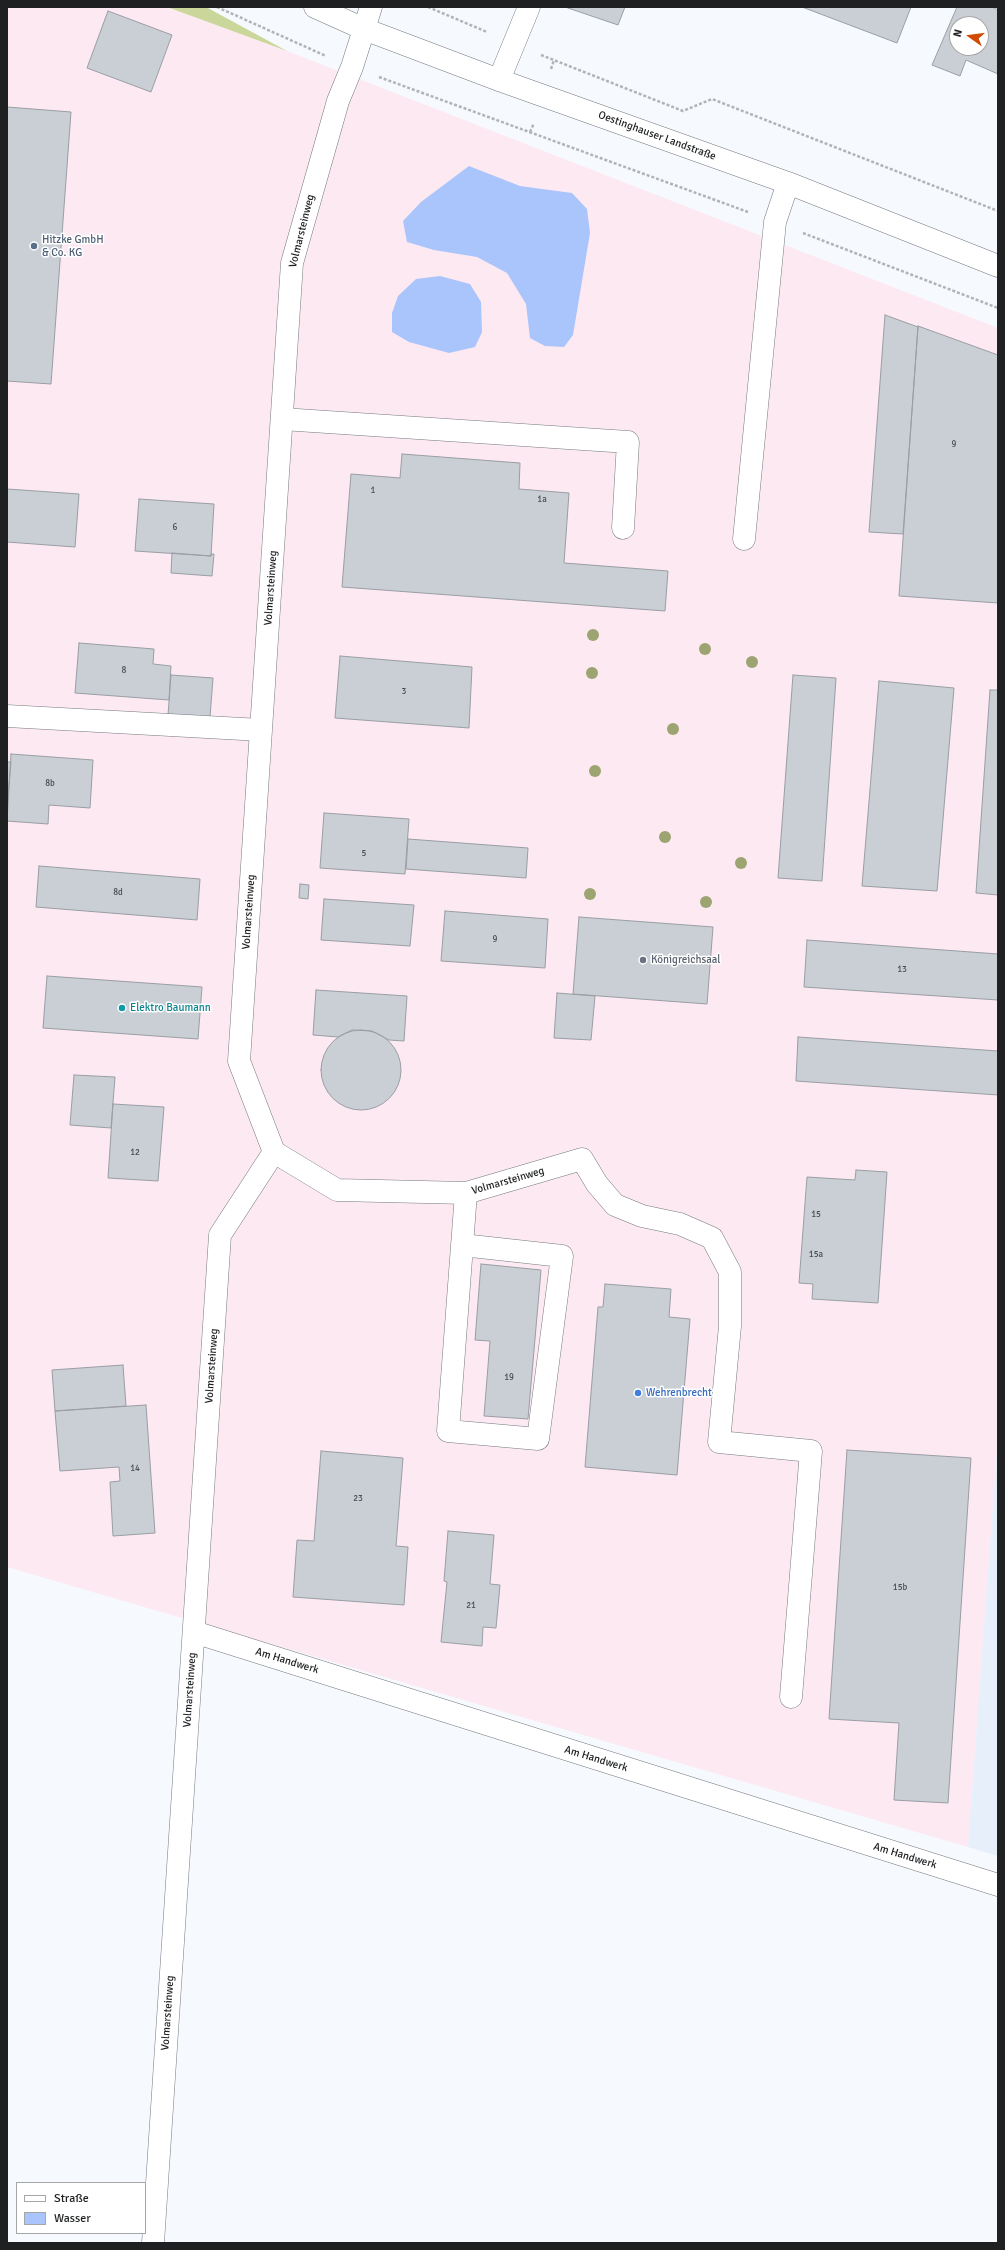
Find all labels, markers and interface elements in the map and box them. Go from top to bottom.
north arrow [949,16,989,56]
text: N [951,28,965,39]
street label: Oestinghauser Landstraße [596,109,718,163]
street label: Volmarsteinweg [287,193,317,269]
place label: Hitzke GmbH & Co. KG [42,233,104,259]
marker: Hitzke GmbH & Co. KG [29,241,39,251]
house number: 9 [952,440,956,450]
house number: 1 [371,486,375,496]
house number: 1a [537,495,547,505]
house number: 6 [173,523,177,533]
street label: Volmarsteinweg [262,550,280,626]
house number: 8 [122,666,126,676]
house number: 3 [402,687,406,697]
house number: 8b [45,779,55,789]
house number: 5 [362,849,366,859]
street label: Volmarsteinweg [240,874,258,950]
house number: 8d [113,888,123,898]
house number: 9 [493,935,497,945]
place label: Königreichsaal [651,953,721,967]
marker: Königreichsaal [638,955,648,965]
house number: 13 [897,965,907,975]
place label: Elektro Baumann [130,1001,211,1015]
marker: Elektro Baumann [117,1003,127,1013]
house number: 12 [130,1148,140,1158]
street label: Volmarsteinweg [470,1164,546,1198]
house number: 15 [811,1210,821,1220]
house number: 15a [809,1250,823,1260]
street label: Volmarsteinweg [203,1328,221,1404]
house number: 19 [504,1373,514,1383]
place label: Wehrenbrecht [646,1386,712,1400]
marker: Wehrenbrecht [633,1388,643,1398]
house number: 14 [130,1464,140,1474]
house number: 23 [353,1494,363,1504]
house number: 15b [893,1583,907,1593]
house number: 21 [466,1601,476,1611]
street label: Am Handwerk [254,1645,320,1677]
street label: Volmarsteinweg [181,1652,199,1728]
street label: Am Handwerk [563,1743,629,1775]
street label: Am Handwerk [872,1840,938,1872]
street label: Volmarsteinweg [159,1975,177,2051]
legend [16,2182,146,2234]
text: Straße [54,2191,89,2206]
text: Wasser [54,2211,91,2226]

